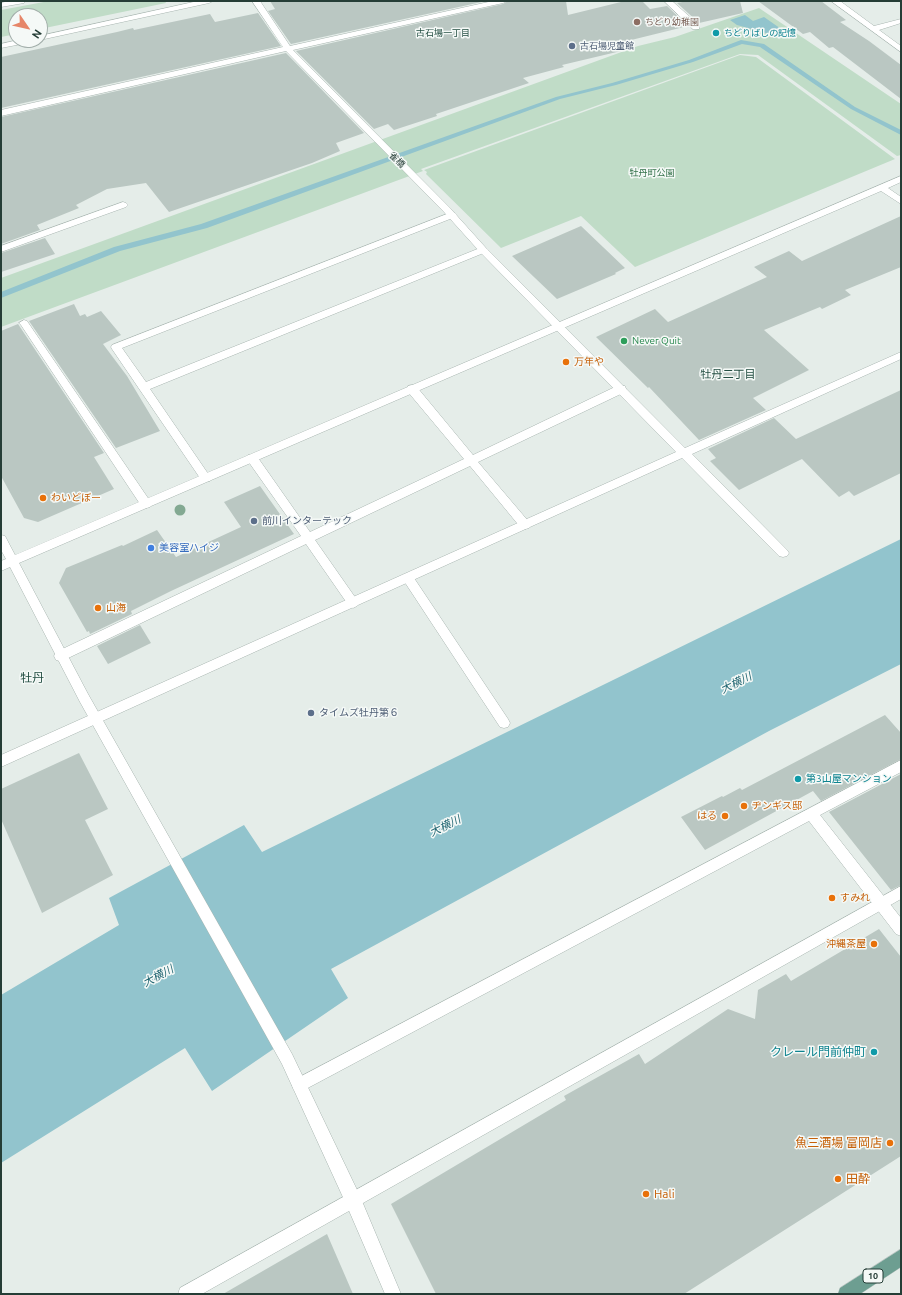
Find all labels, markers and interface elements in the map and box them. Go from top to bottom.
north arrow [8,8,48,48]
marker: ちどり幼稚園 [632,17,642,27]
place label: ちどり幼稚園 [645,17,699,27]
text: N [30,27,44,41]
district label: 古石場一丁目 [416,28,470,38]
marker: ちどりばしの記憶 [711,28,721,38]
place label: ちどりばしの記憶 [724,28,796,38]
marker: 古石場児童館 [567,41,577,51]
place label: 古石場児童館 [580,41,634,51]
street label: 雀橋 [387,150,407,170]
park label: 牡丹町公園 [630,168,674,178]
place label: Never Quit [632,335,681,347]
marker: Never Quit [619,336,629,346]
place label: 万年や [574,356,604,368]
marker: 万年や [561,357,571,367]
district label: 牡丹二丁目 [701,367,755,381]
place label: わいどぼー [51,492,101,504]
marker: わいどぼー [38,493,48,503]
place label: 前川インターテック [262,515,352,527]
marker: 前川インターテック [249,516,259,526]
place label: 美容室ハイジ [159,542,219,554]
marker: 美容室ハイジ [146,543,156,553]
place label: 山海 [106,602,126,614]
marker: 山海 [93,603,103,613]
water label: 大横川 [718,670,754,696]
district label: 牡丹 [20,671,44,685]
place label: タイムズ牡丹第６ [319,707,399,719]
marker: タイムズ牡丹第６ [306,708,316,718]
place label: 第3山屋マンション [806,773,892,785]
marker: 第3山屋マンション [793,774,803,784]
place label: ヂンギス邸 [752,800,802,812]
marker: ヂンギス邸 [739,801,749,811]
place label: はる [697,810,717,822]
marker: はる [720,811,730,821]
water label: 大横川 [427,813,463,839]
place label: すみれ [840,892,870,904]
marker: すみれ [827,893,837,903]
place label: 沖縄茶屋 [826,938,866,950]
marker: 沖縄茶屋 [869,939,879,949]
water label: 大横川 [140,962,176,990]
place label: クレール門前仲町 [770,1045,866,1059]
marker: クレール門前仲町 [869,1047,879,1057]
place label: 魚三酒場 富岡店 [795,1136,882,1150]
marker: 魚三酒場 富岡店 [885,1138,895,1148]
place label: 田酔 [846,1172,870,1186]
marker: 田酔 [833,1174,843,1184]
place label: Hali [654,1187,675,1201]
marker: Hali [641,1189,651,1199]
road number: 10 [863,1269,883,1283]

